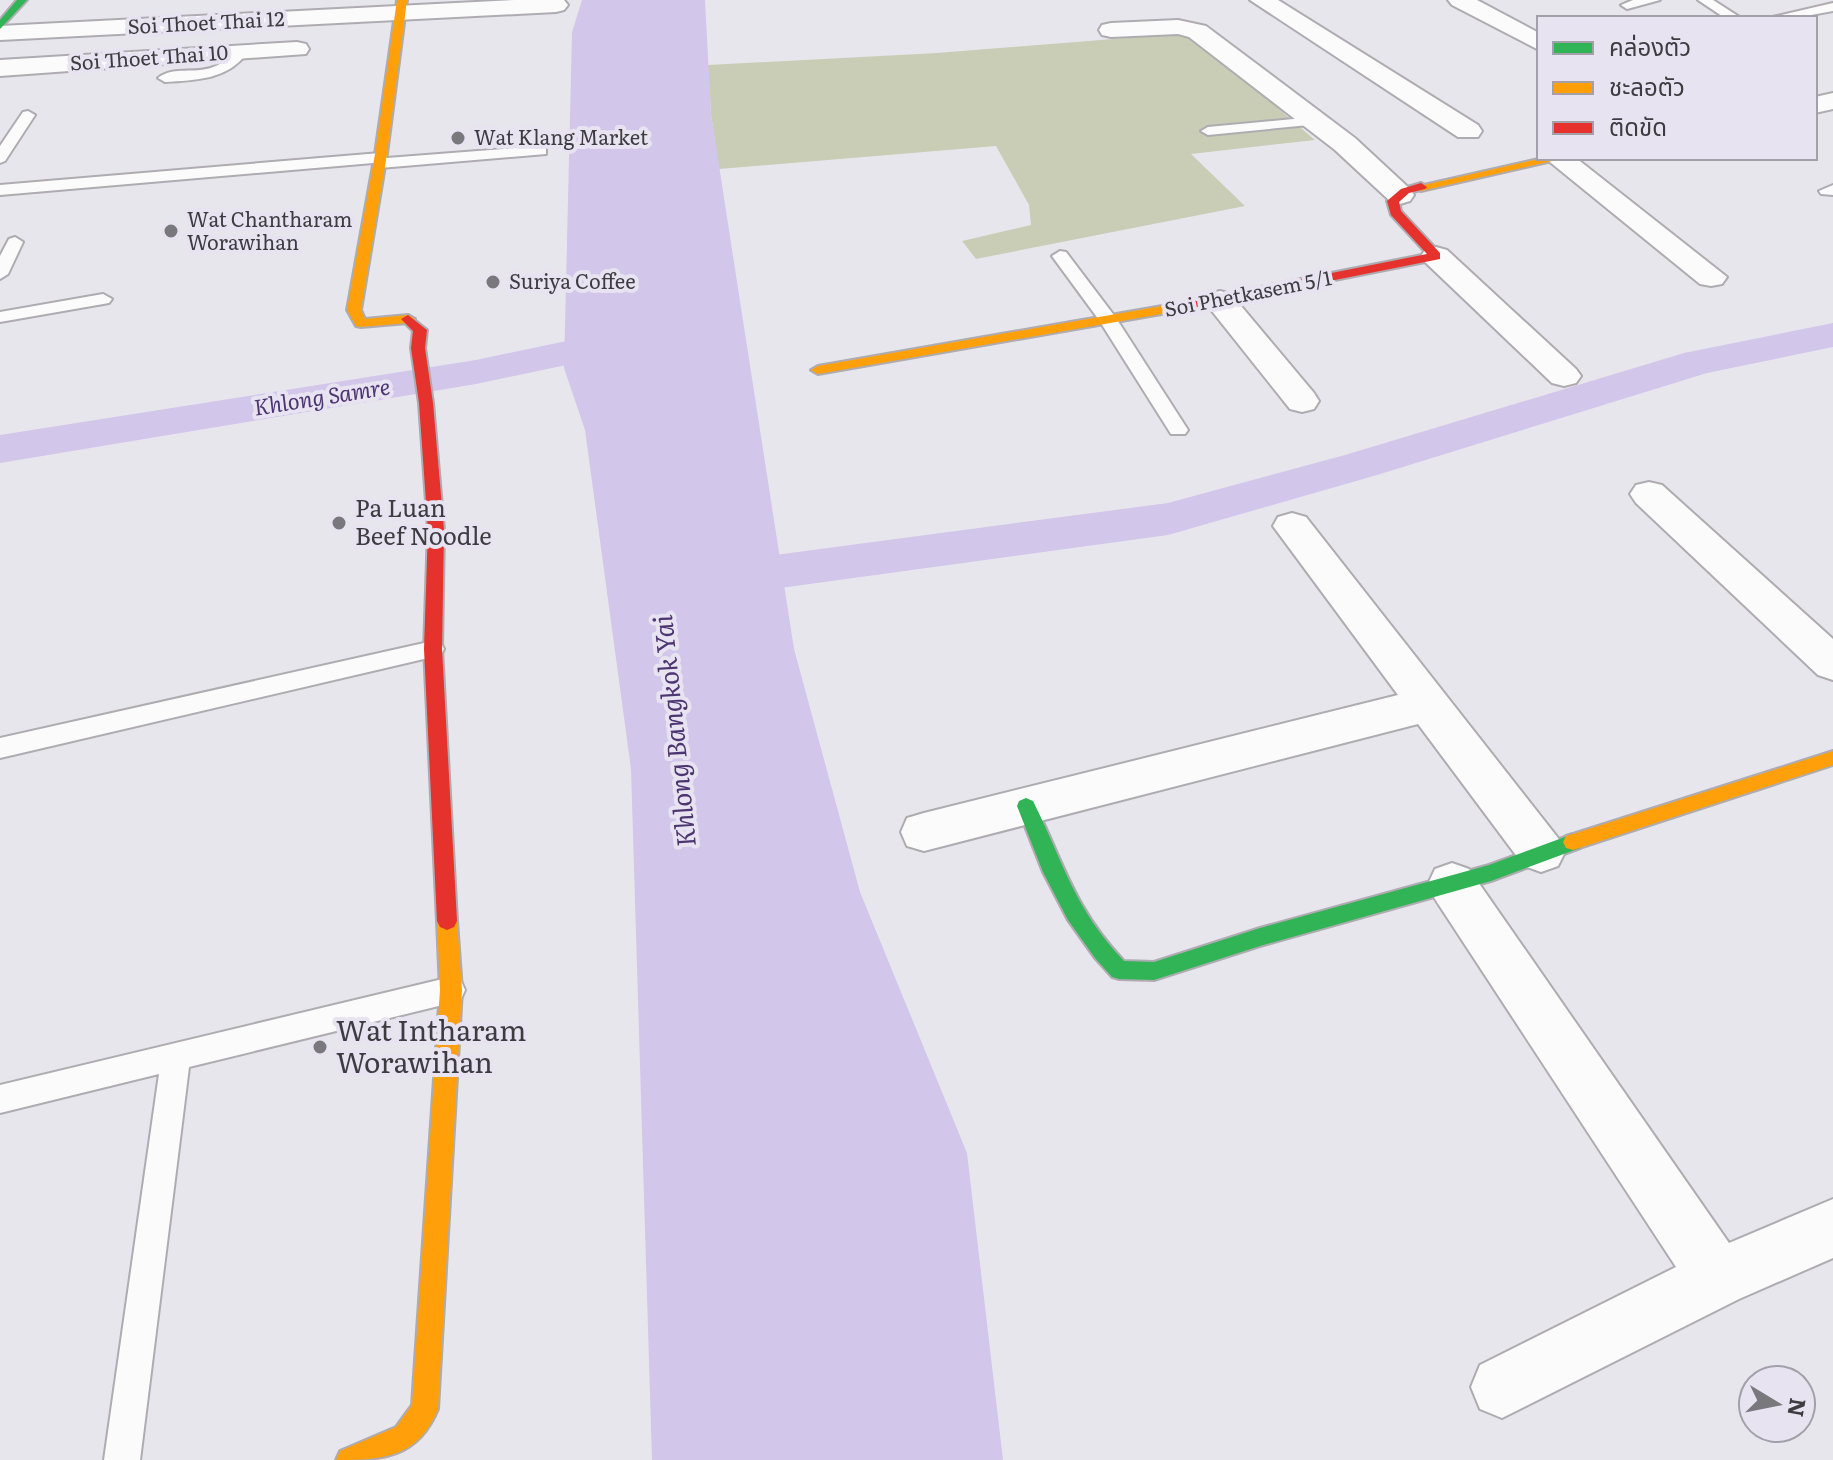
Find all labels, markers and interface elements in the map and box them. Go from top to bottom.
street label: Soi Thoet Thai 12 [127,2,285,40]
legend [1537,16,1817,160]
text: คล่องตัว [1609,28,1691,63]
street label: Soi Thoet Thai 10 [69,36,229,77]
text: ชะลอตัว [1609,68,1685,103]
text: ติดขัด [1609,108,1667,143]
place label: Wat Klang Market [474,121,648,151]
marker: Wat Klang Market [449,129,467,147]
place label: Wat Chantharam Worawihan [187,203,352,256]
marker: Wat Chantharam Worawihan [162,222,180,240]
street label: Soi Phetkasem 5/1 [1161,261,1334,323]
place label: Suriya Coffee [509,265,636,295]
marker: Suriya Coffee [484,273,502,291]
water label: Khlong Samre [251,368,392,423]
place label: Pa Luan Beef Noodle [355,489,492,552]
marker: Pa Luan Beef Noodle [330,514,348,532]
water label: Khlong Bangkok Yai [641,613,704,849]
place label: Wat Intharam Worawihan [336,1008,526,1082]
marker: Wat Intharam Worawihan [311,1038,329,1056]
north arrow [1737,1364,1817,1444]
text: N [1780,1396,1816,1420]

